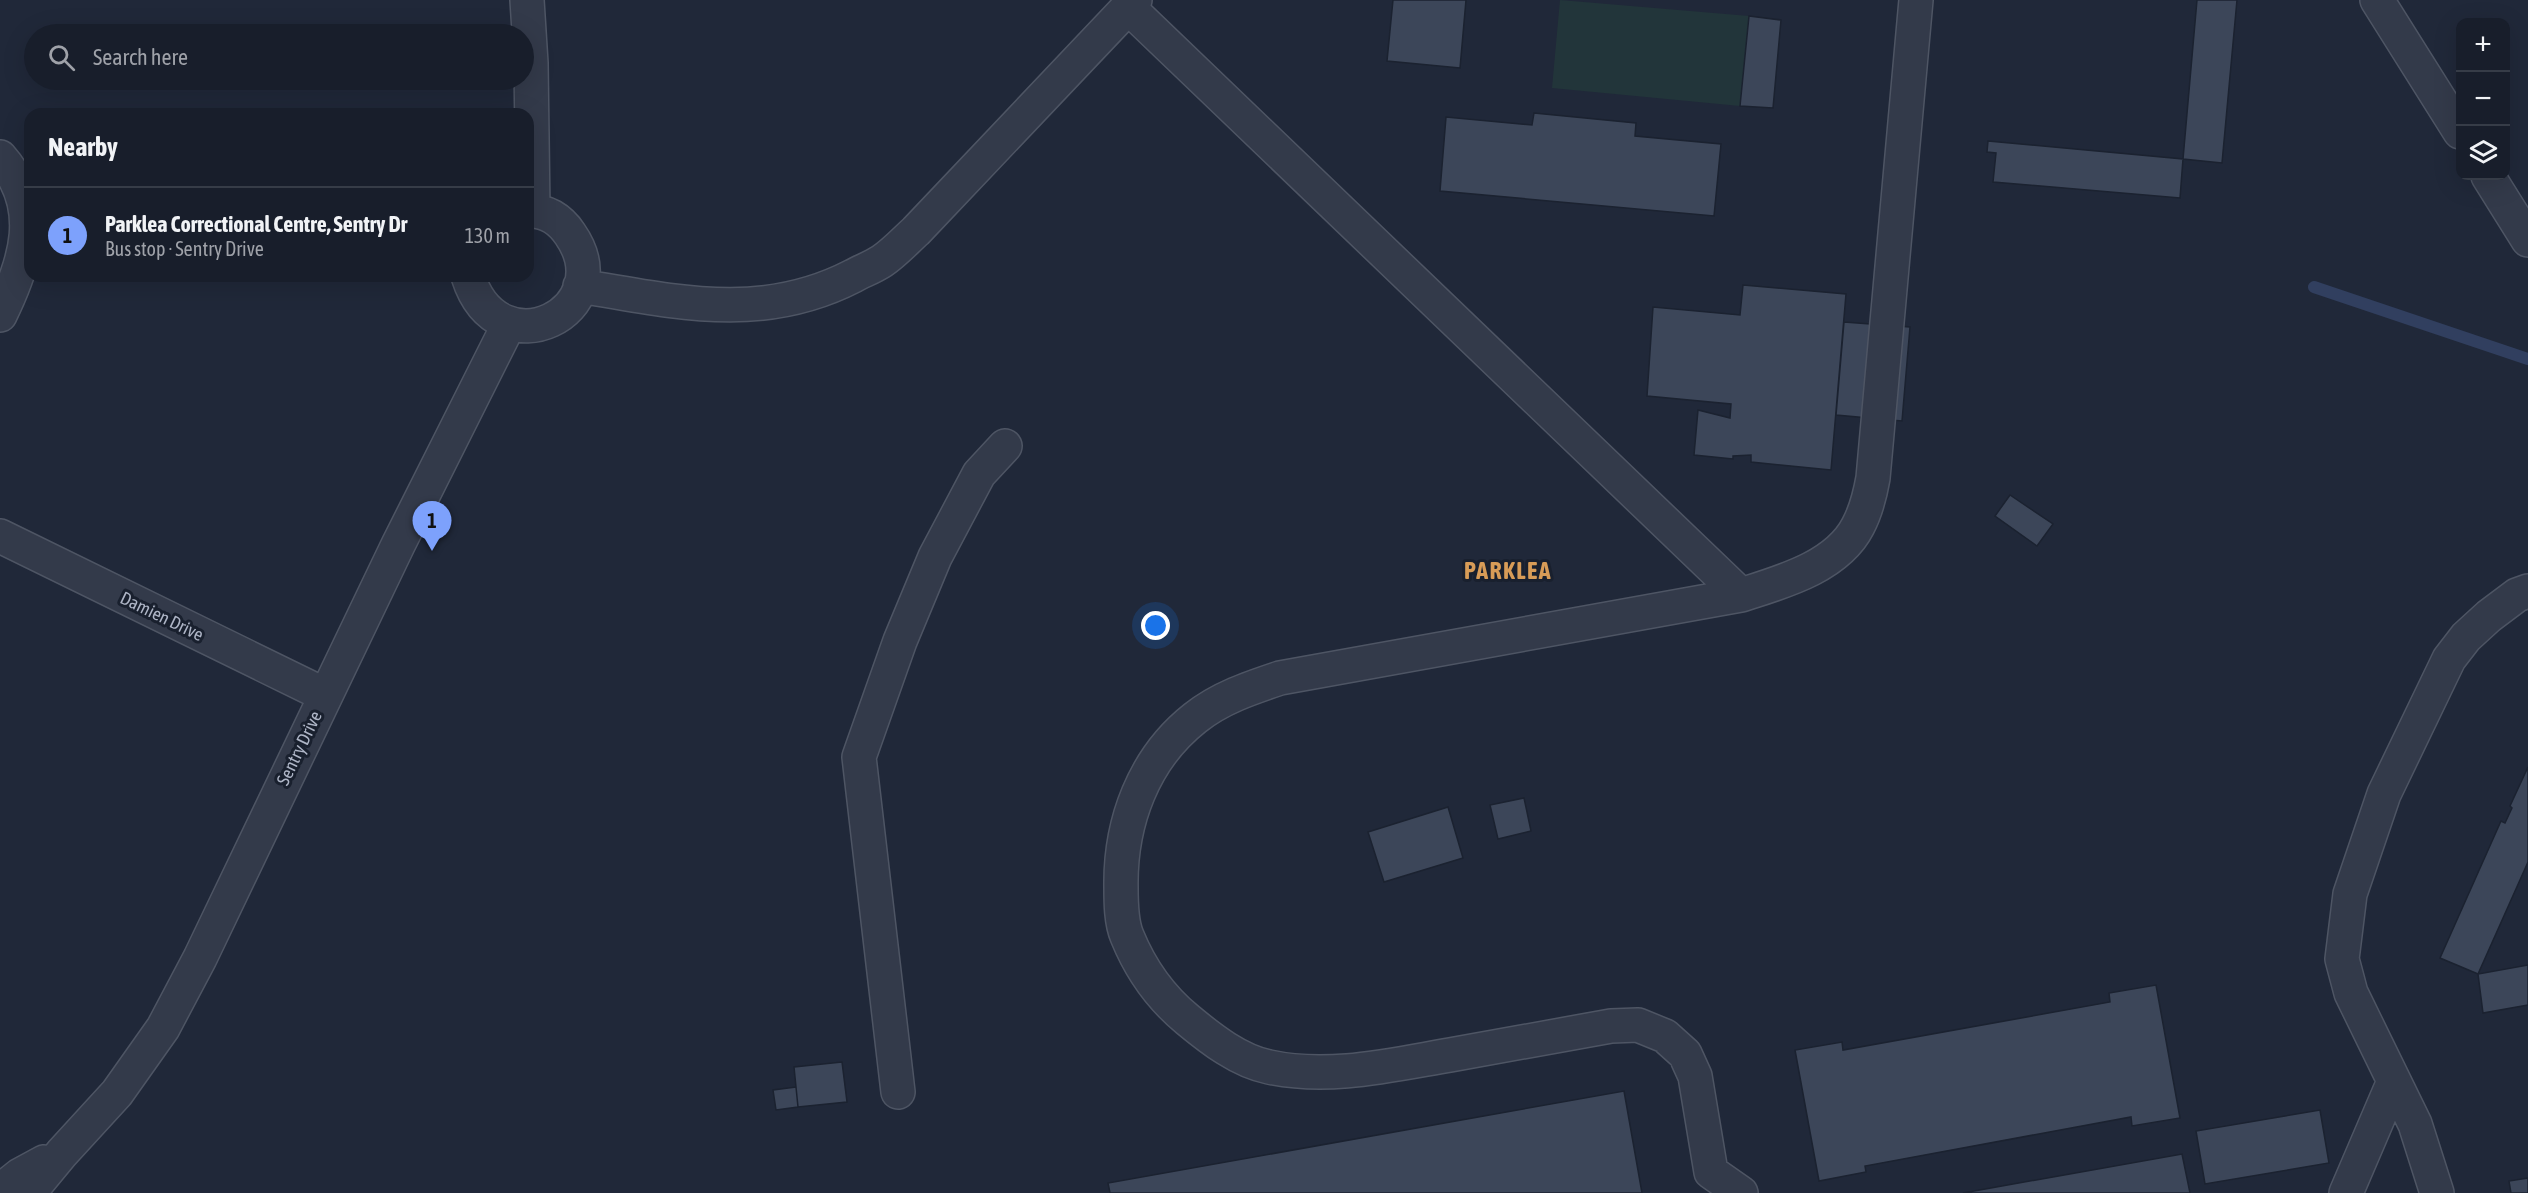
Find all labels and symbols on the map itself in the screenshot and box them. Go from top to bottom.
pin: 1 [412,502,452,551]
district label: PARKLEA [1464,557,1552,584]
street label: Damien Drive [117,587,207,645]
your location [1141,611,1170,640]
street label: Sentry Drive [272,708,326,788]

